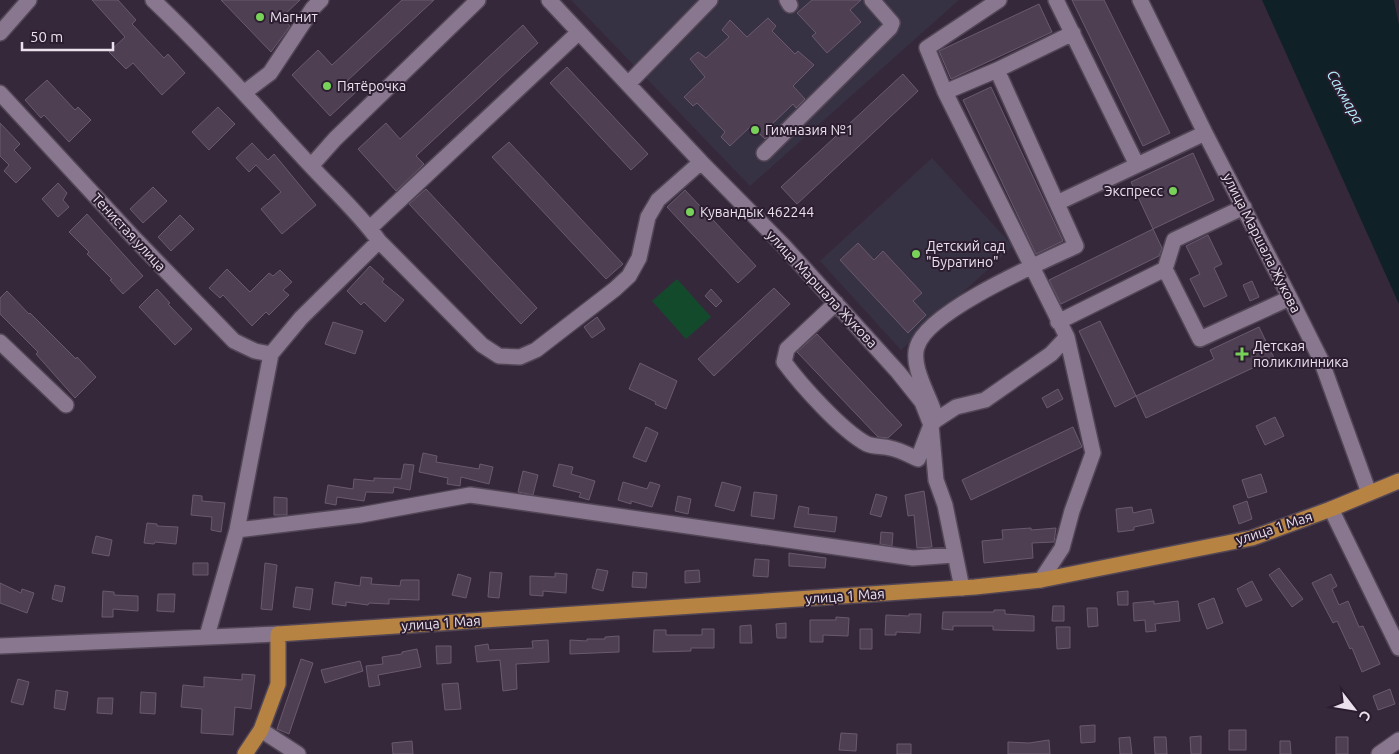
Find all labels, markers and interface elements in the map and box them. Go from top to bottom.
place label: Магнит [270,9,318,25]
marker: Магнит [254,11,266,23]
scale bar [22,20,114,52]
text: 50 m [30,28,63,45]
water label: Сакмара [1324,67,1367,127]
place label: Пятёрочка [337,78,406,94]
marker: Пятёрочка [321,80,333,92]
place label: Гимназия №1 [765,122,854,138]
marker: Гимназия №1 [749,124,761,136]
street label: улица Маршала Жукова [1220,170,1304,316]
place label: Экспресс [1104,183,1163,199]
marker: Экспресс [1167,185,1179,197]
street label: Тенистая улица [89,190,169,274]
place label: Кувандык 462244 [700,204,814,220]
marker: Кувандык 462244 [684,206,696,218]
street label: улица Маршала Жукова [763,227,881,351]
place label: Детский сад "Буратино" [926,238,1005,270]
marker: Детский сад "Буратино" [910,248,922,260]
place label: Детская поликлинника [1253,338,1349,370]
marker: Детская поликлинника [1235,347,1249,361]
street label: улица 1 Мая [1234,508,1314,548]
street label: улица 1 Мая [805,585,885,607]
street label: улица 1 Мая [401,612,481,634]
north arrow [1329,684,1379,734]
text: С [1356,708,1374,724]

